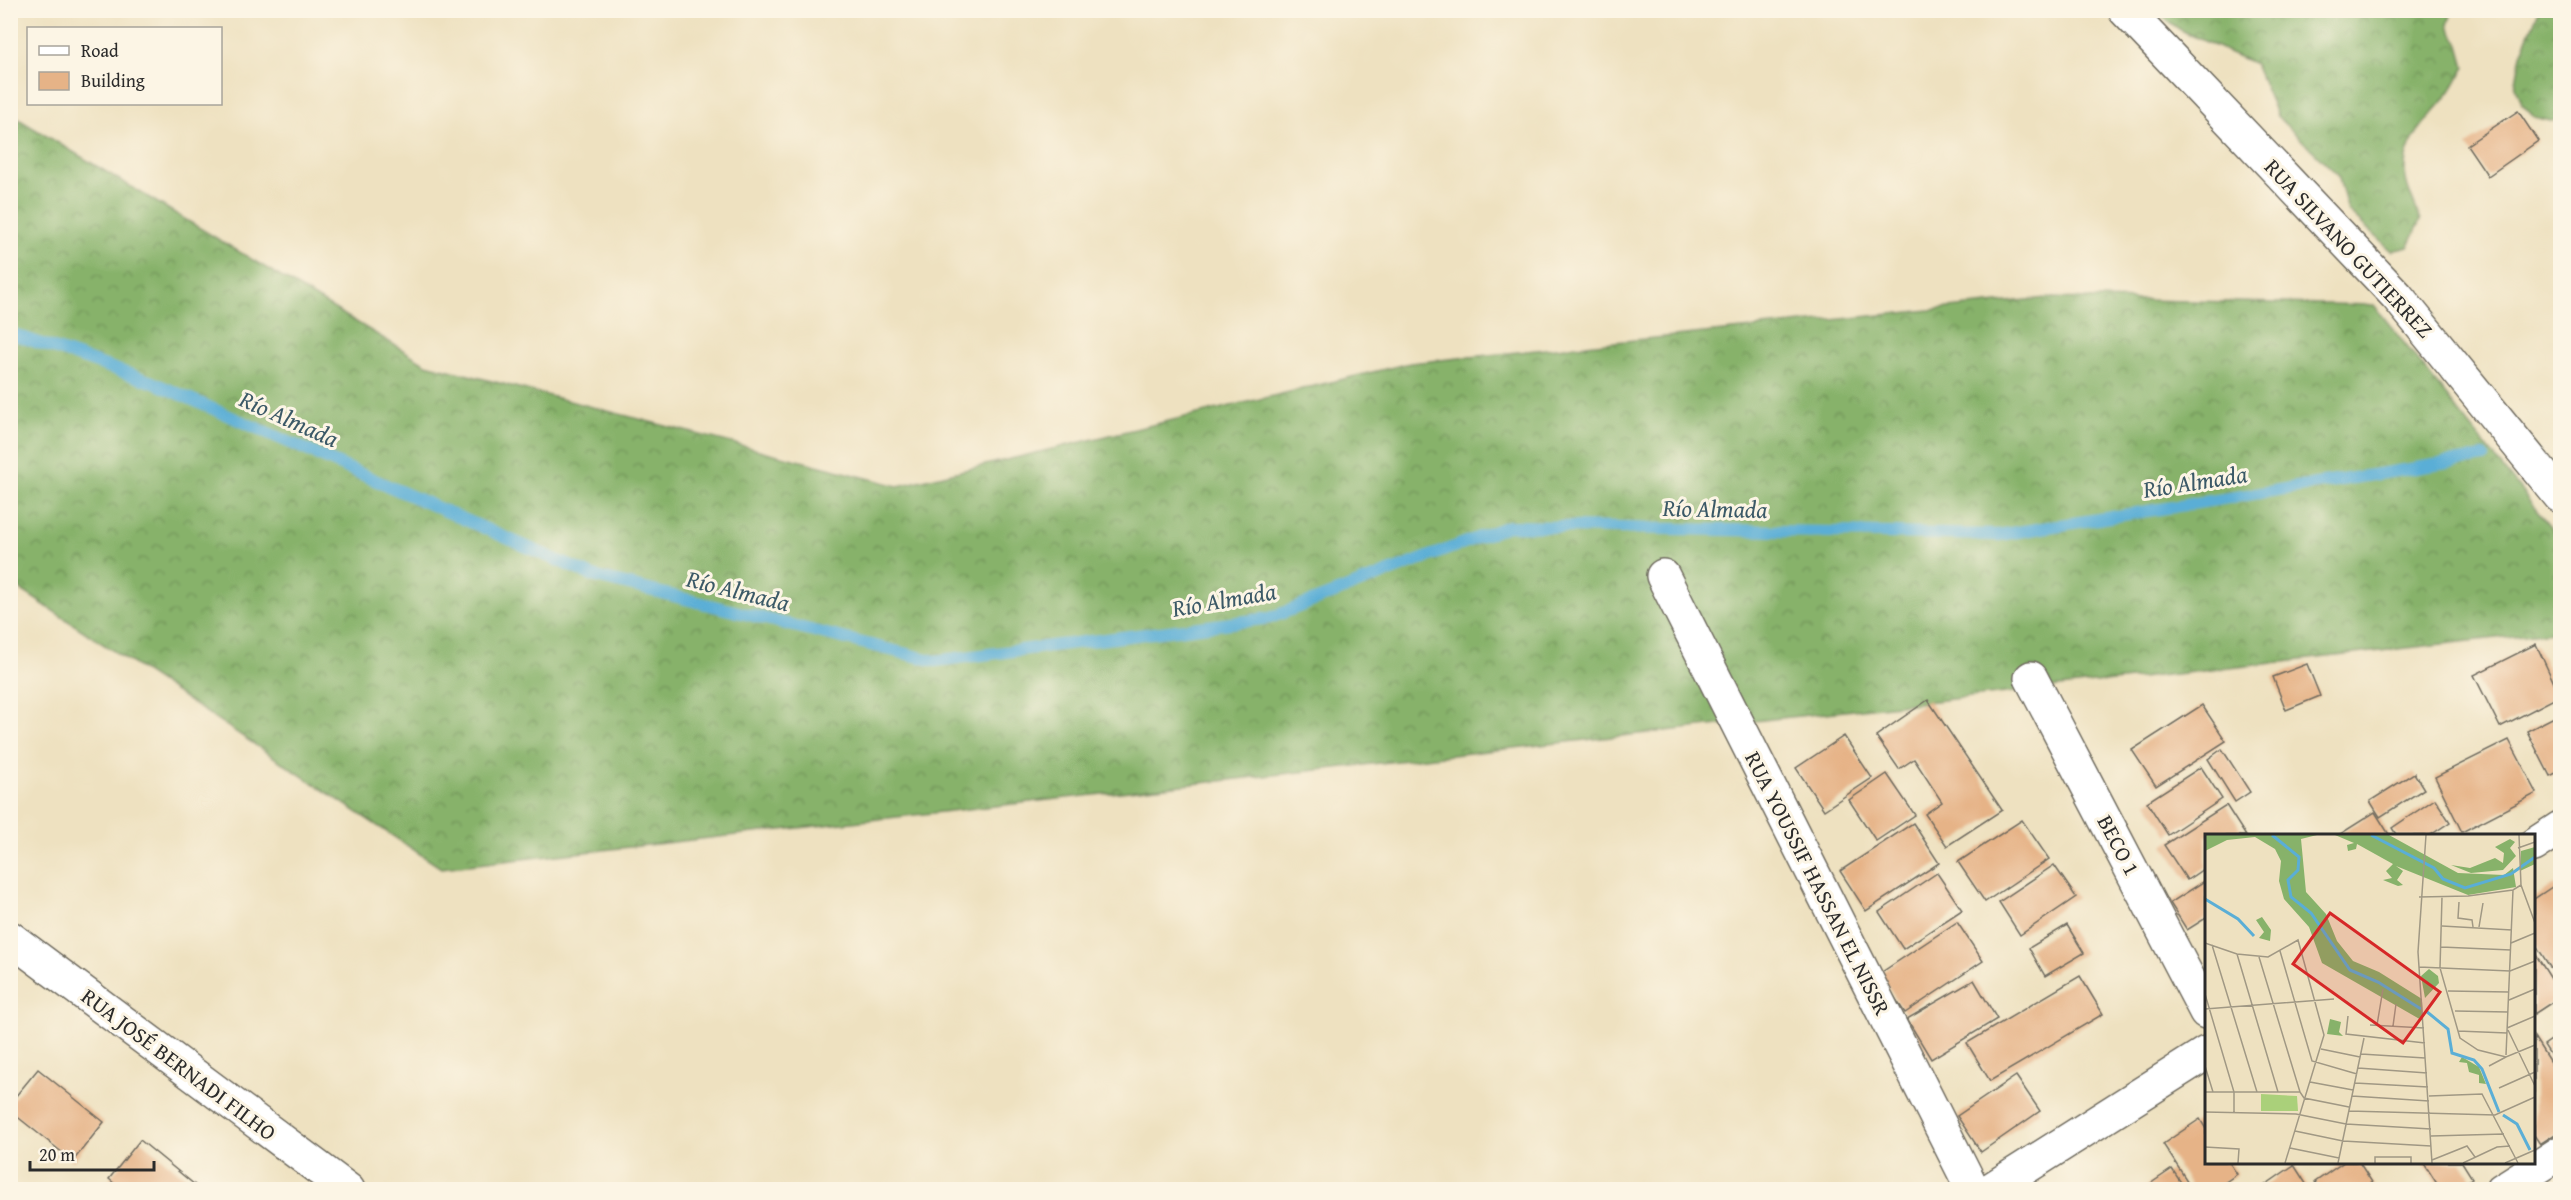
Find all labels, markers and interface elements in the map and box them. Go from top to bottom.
legend [27,27,222,105]
text: Road [81,37,119,64]
text: Building [81,67,145,94]
street label: RUA SILVANO GUTIERREZ [2257,151,2441,345]
water label: Río Almada [233,381,344,456]
water label: Río Almada [2139,456,2249,507]
water label: Río Almada [1661,490,1768,527]
water label: Río Almada [682,561,793,620]
water label: Río Almada [1168,573,1279,626]
street label: RUA YOUSSIF HASSAN EL NISSR [1737,746,1899,1021]
street label: BECO 1 [2090,809,2148,881]
inset map [2205,834,2535,1164]
street label: RUA JOSÉ BERNADI FILHO [75,980,283,1148]
scale bar [30,1134,154,1172]
text: 20 m [39,1141,75,1168]

